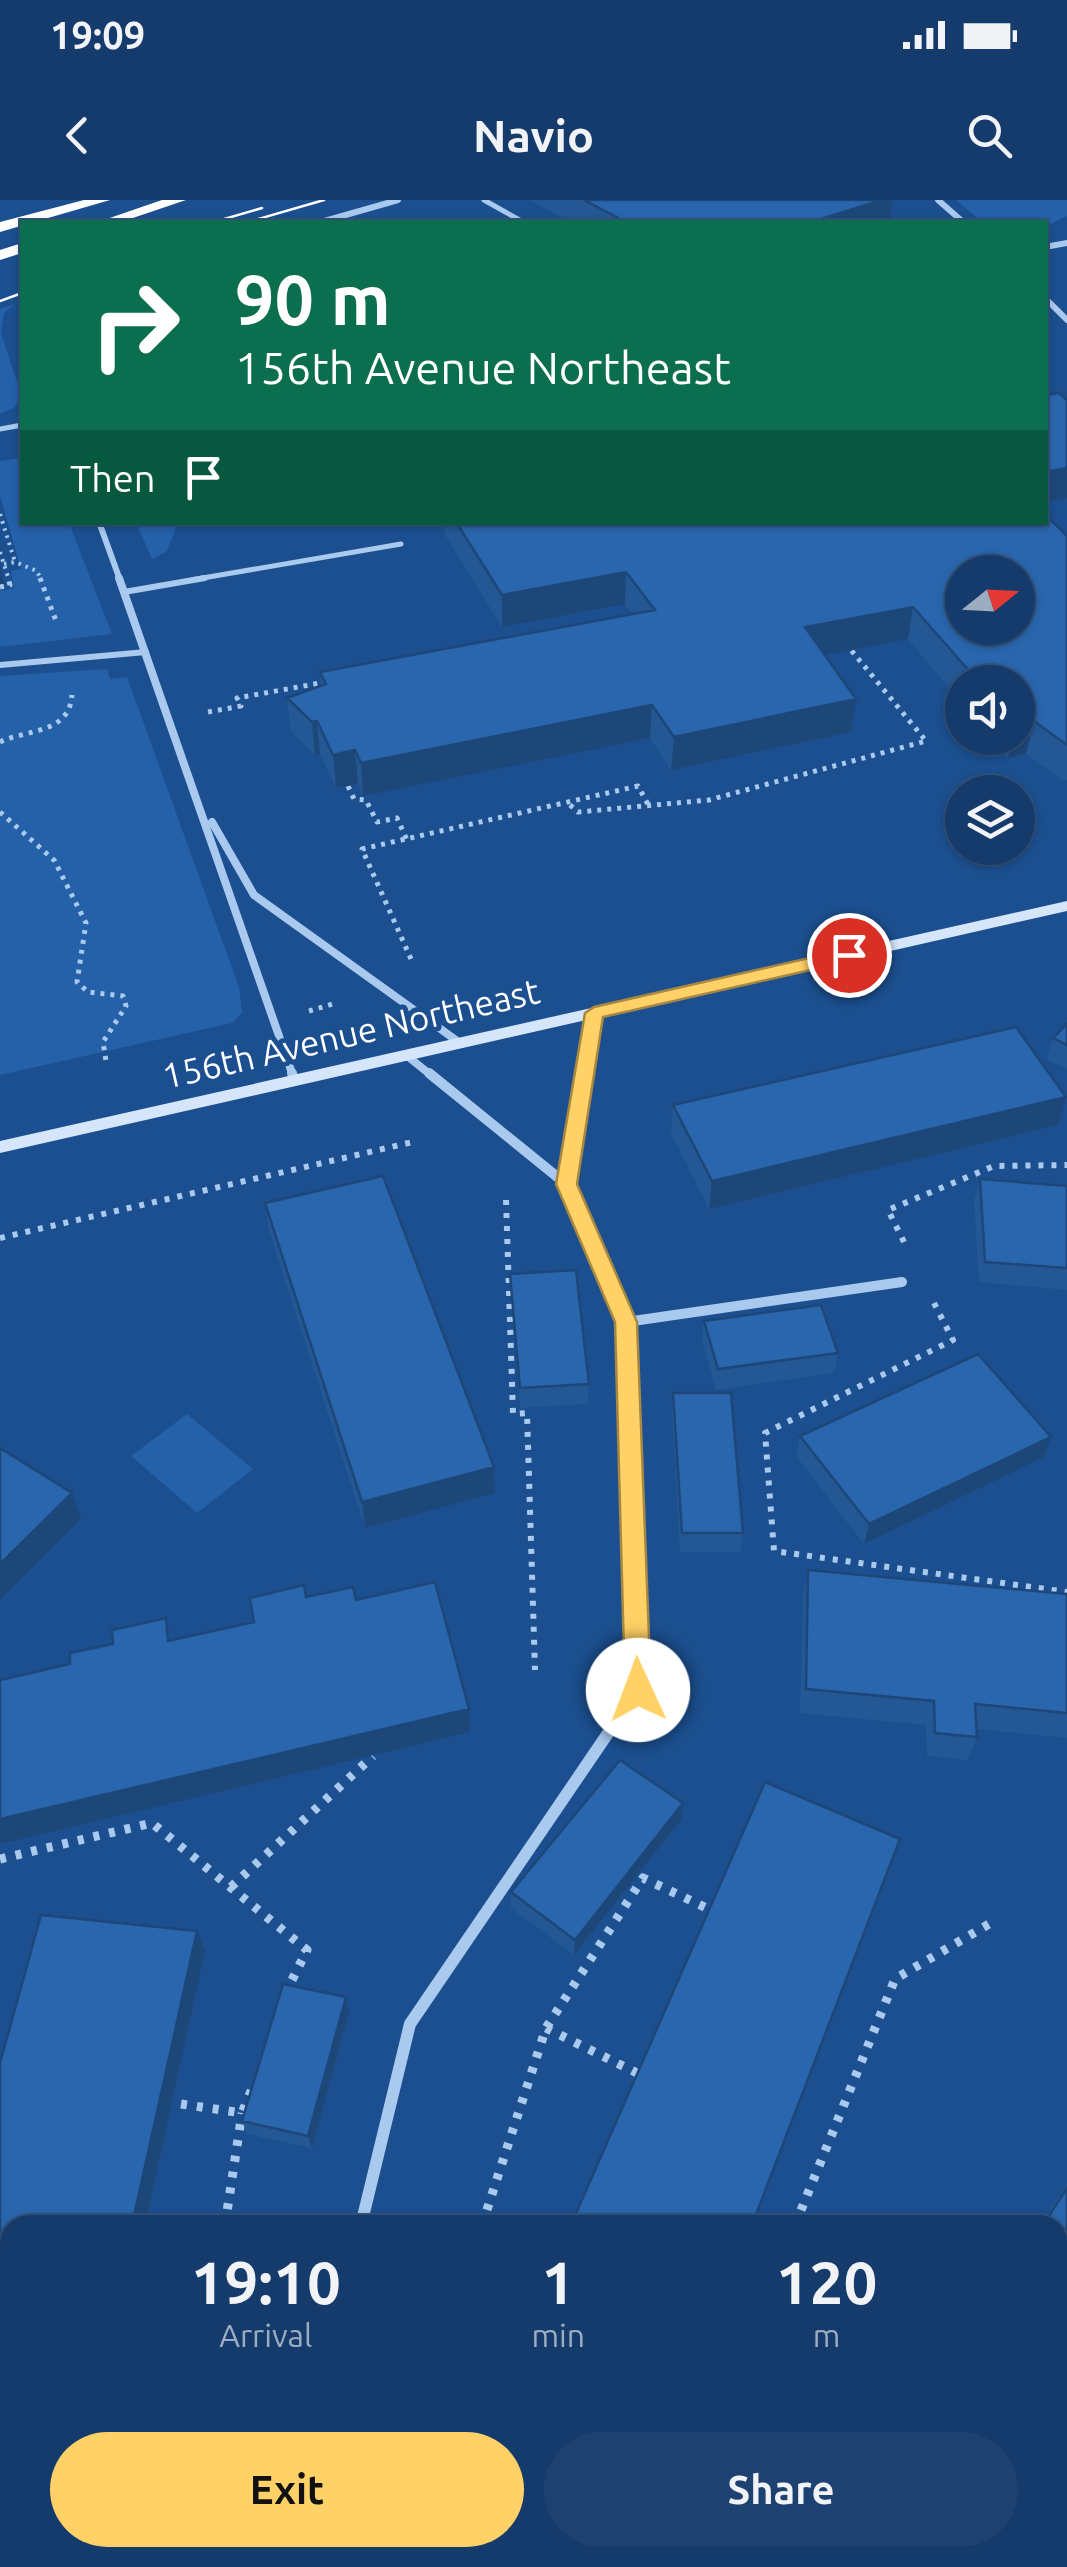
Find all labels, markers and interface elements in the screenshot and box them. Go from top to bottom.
text: 19:09 [50,14,145,56]
icon: back [50,108,105,163]
icon: search [962,108,1017,163]
text: Navio [473,110,594,161]
icon: right [70,260,200,390]
text: 90 m [235,260,391,338]
text: 156th Avenue Northeast [235,342,731,393]
icon: arrive [176,450,231,505]
text: Then [70,457,156,499]
north arrow [945,555,1035,645]
map controls [945,555,1035,865]
button: sound [945,665,1035,755]
button: layers [945,775,1035,865]
pin [807,913,892,998]
icon: arrive [822,928,877,983]
street label: 156th Avenue Northeast [158,970,543,1096]
position arrow [586,1638,690,1742]
text: 19:10 [191,2248,341,2315]
text: 1 [541,2248,575,2315]
text: 120 [776,2248,877,2315]
text: Arrival [219,2317,312,2353]
text: min [531,2317,585,2353]
text: m [813,2317,840,2353]
button: Exit [50,2432,524,2547]
button: Share [544,2432,1018,2547]

